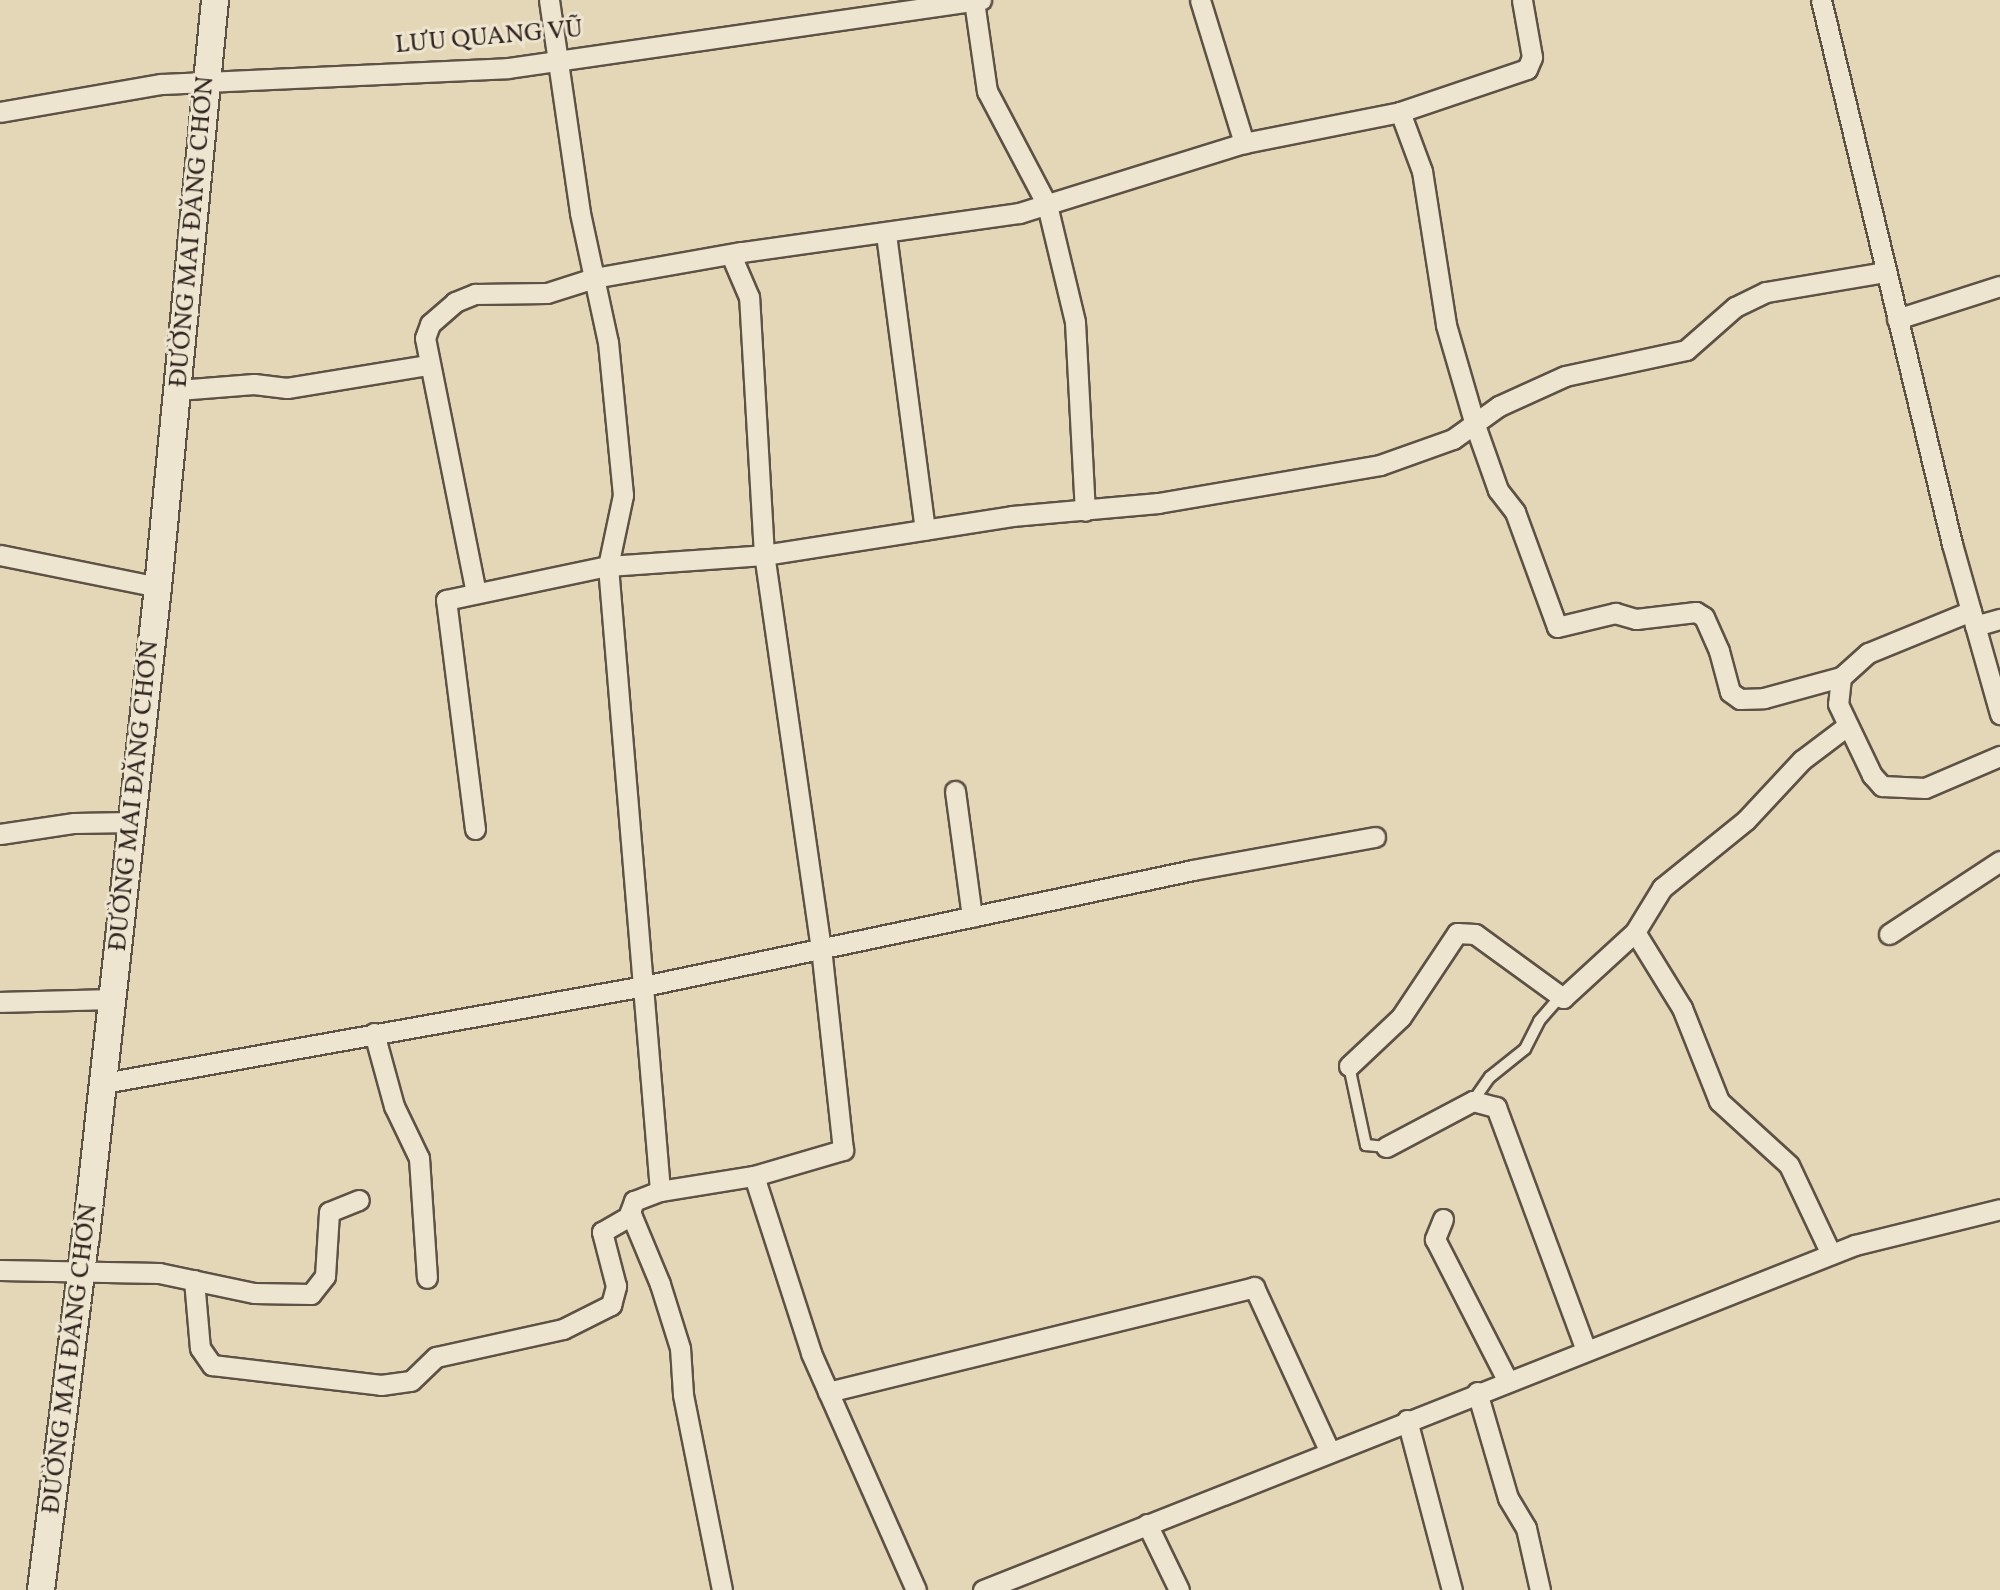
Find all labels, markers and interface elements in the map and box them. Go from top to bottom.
street label: LƯU QUANG VŨ [393,14,585,62]
street label: ĐƯỜNG MAI ĐĂNG CHƠN [164,75,222,389]
street label: ĐƯỜNG MAI ĐĂNG CHƠN [103,639,167,953]
street label: ĐƯỜNG MAI ĐĂNG CHƠN [36,1202,106,1516]

